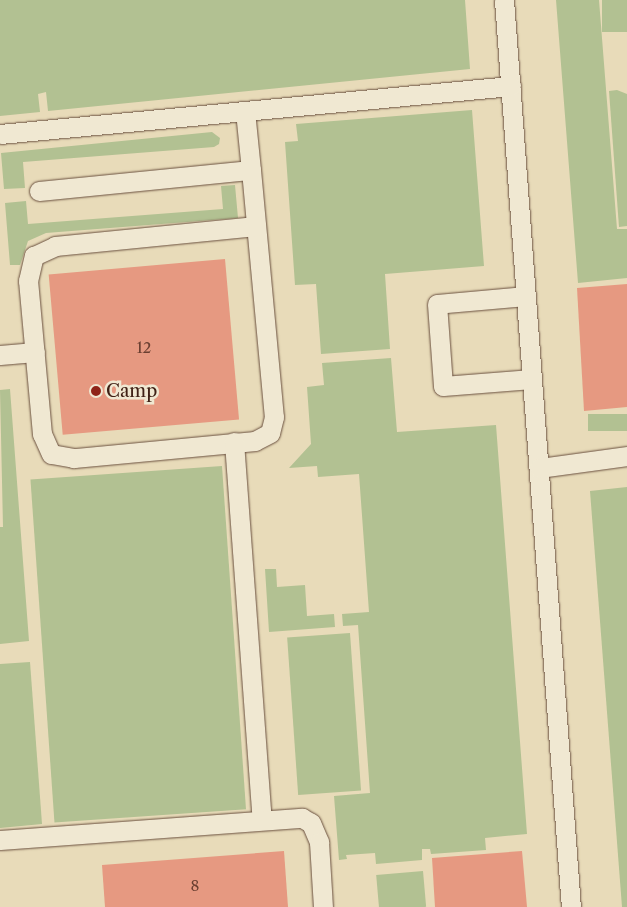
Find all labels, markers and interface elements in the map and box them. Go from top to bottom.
house number: 12 [137,339,151,357]
place label: Camp [106,380,157,402]
marker: Camp [90,385,102,397]
house number: 8 [191,877,199,895]

